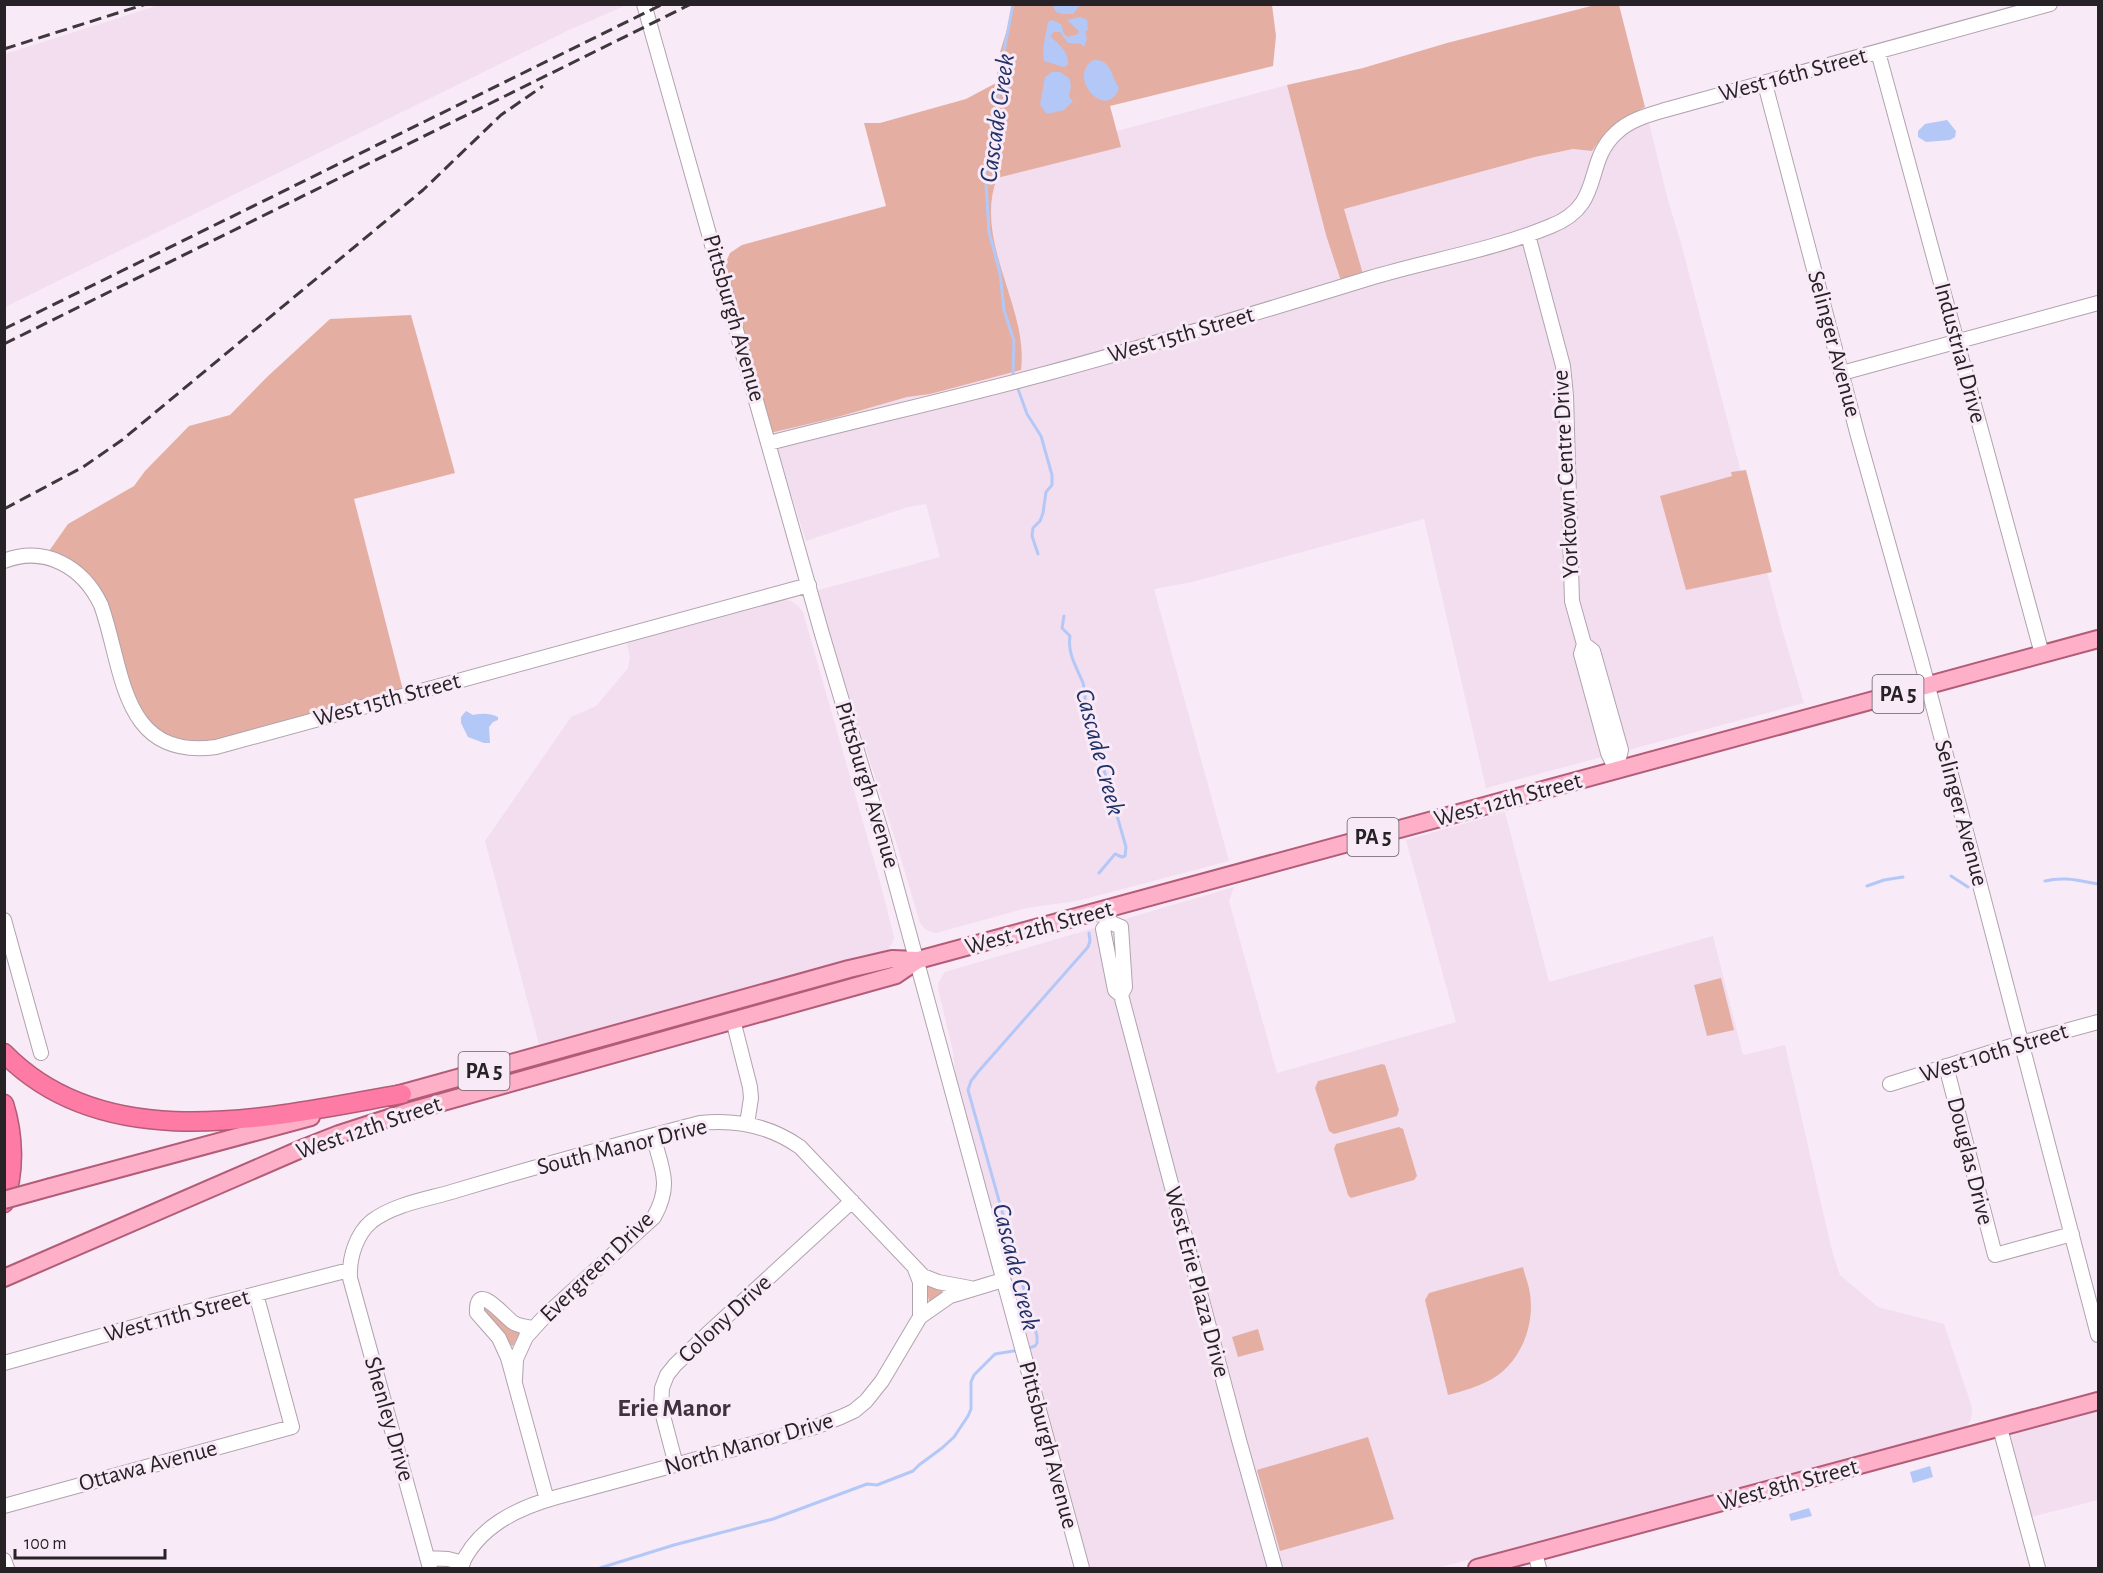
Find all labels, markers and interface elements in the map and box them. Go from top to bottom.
street label: West 16th Street [1716,44,1870,106]
water label: Cascade Creek [975,52,1019,184]
street label: Pittsburgh Avenue [699,232,769,404]
street label: Selinger Avenue [1803,268,1865,420]
street label: Industrial Drive [1930,280,1990,426]
street label: West 15th Street [1105,303,1257,367]
street label: Yorktown Centre Drive [1549,369,1583,579]
street label: West 15th Street [311,669,463,731]
road number: PA 5 [1872,675,1924,713]
water label: Cascade Creek [1071,686,1129,818]
street label: Pittsburgh Avenue [830,699,904,871]
street label: Selinger Avenue [1930,737,1992,889]
street label: West 12th Street [1432,769,1585,831]
road number: PA 5 [1348,818,1398,856]
street label: West 12th Street [963,897,1116,959]
street label: West 10th Street [1917,1019,2071,1087]
road number: PA 5 [458,1052,510,1090]
street label: West 12th Street [293,1092,445,1164]
street label: Douglas Drive [1943,1095,1997,1227]
street label: South Manor Drive [535,1114,709,1180]
street label: West Erie Plaza Drive [1160,1184,1234,1380]
water label: Cascade Creek [988,1201,1044,1333]
street label: Evergreen Drive [536,1207,658,1327]
street label: Colony Drive [674,1270,776,1368]
street label: West 11th Street [102,1285,252,1347]
street label: Shenley Drive [360,1354,418,1484]
street label: Pittsburgh Avenue [1014,1359,1082,1531]
district label: Erie Manor [617,1395,731,1421]
street label: North Manor Drive [662,1408,836,1480]
street label: Ottawa Avenue [76,1436,220,1496]
street label: West 8th Street [1715,1455,1861,1515]
scale bar [15,1522,165,1560]
text: 100 m [24,1535,67,1553]

